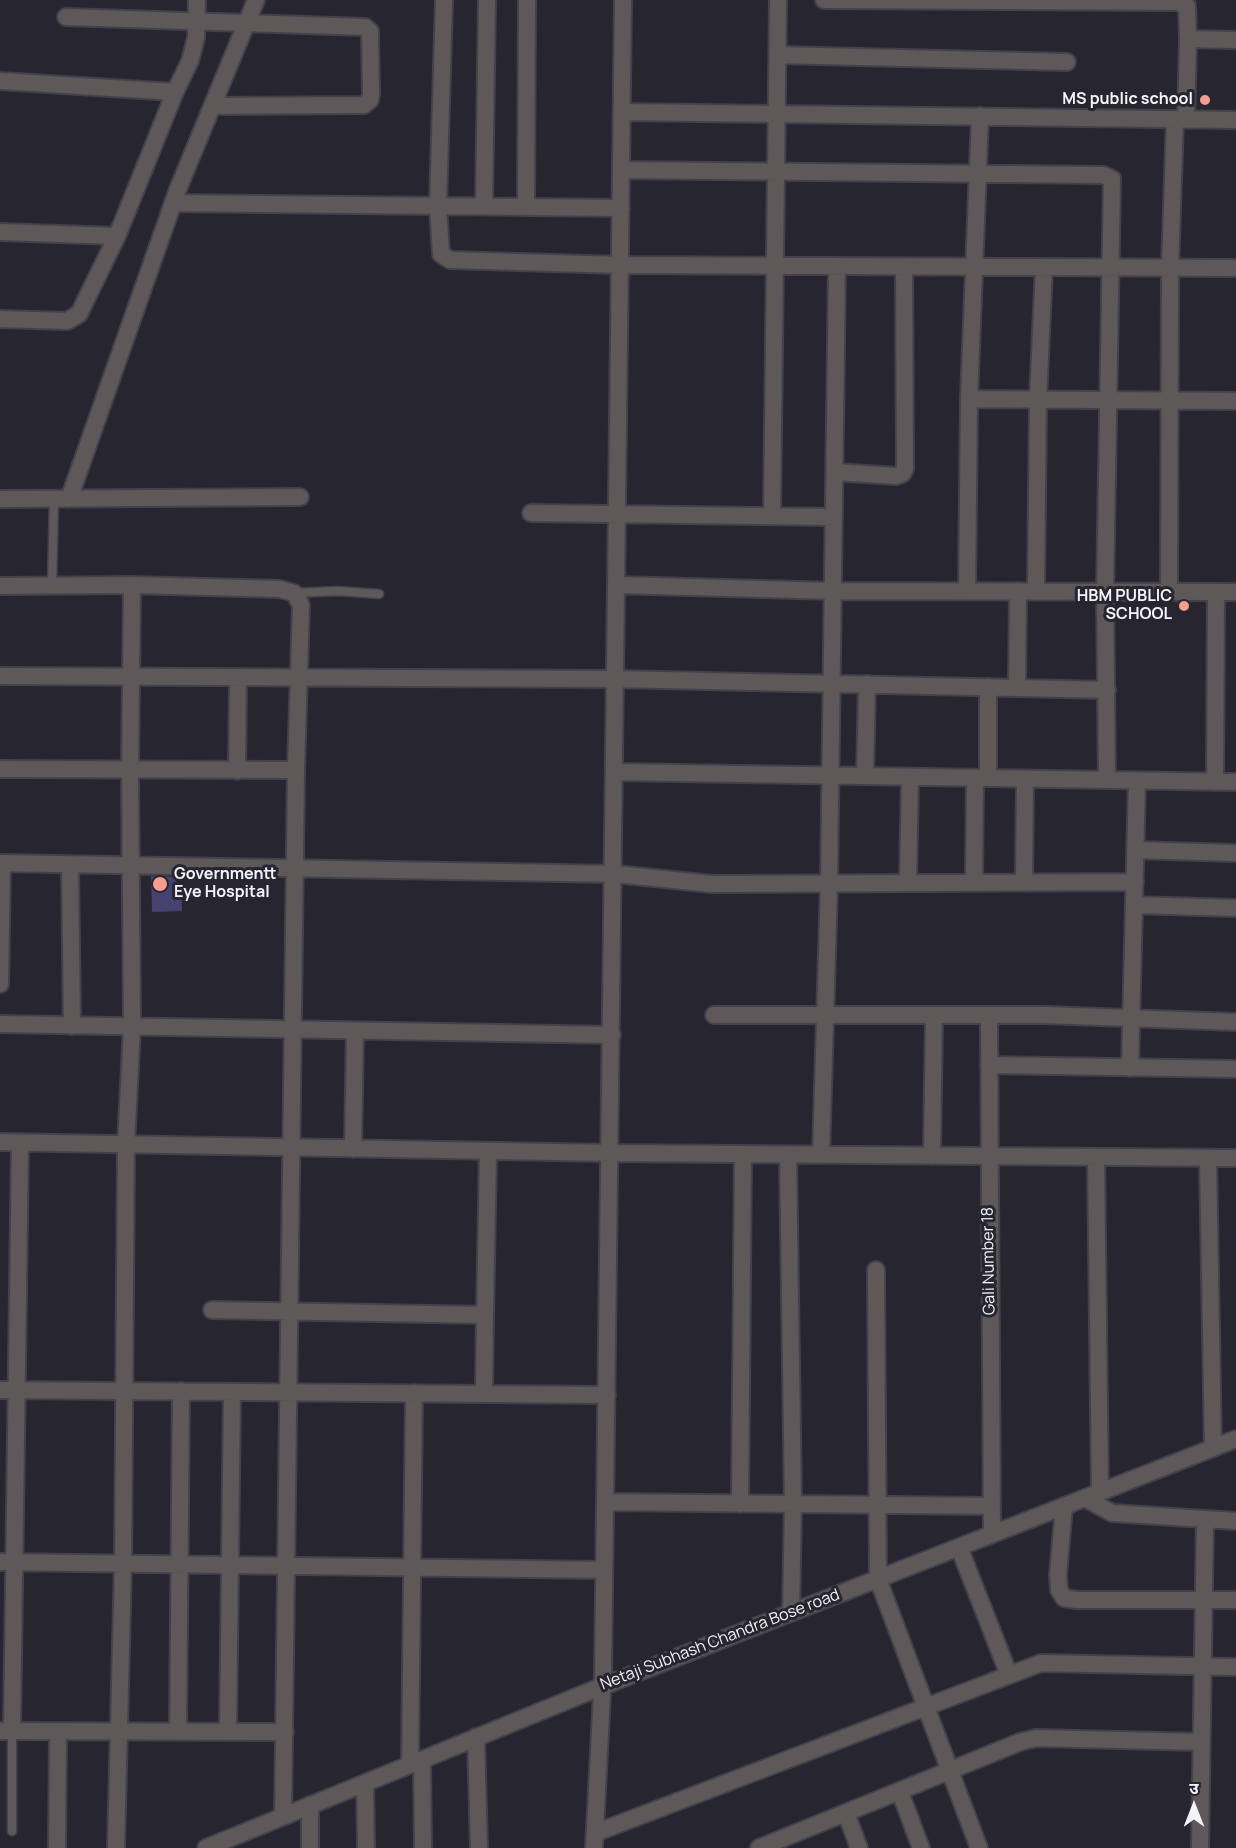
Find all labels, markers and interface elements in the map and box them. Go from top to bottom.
place label: MS public school [1062,90,1193,110]
marker: MS public school [1198,93,1212,107]
place label: HBM PUBLIC SCHOOL [1077,587,1172,625]
marker: HBM PUBLIC SCHOOL [1177,599,1191,613]
place label: Governmentt Eye Hospital [174,865,276,903]
marker: Governmentt Eye Hospital [151,875,169,893]
street label: Gali Number 18 [978,1207,1000,1315]
street label: Netaji Subhash Chandra Bose road [598,1585,842,1695]
north arrow [1164,1776,1224,1836]
text: उ [1189,1777,1199,1799]

